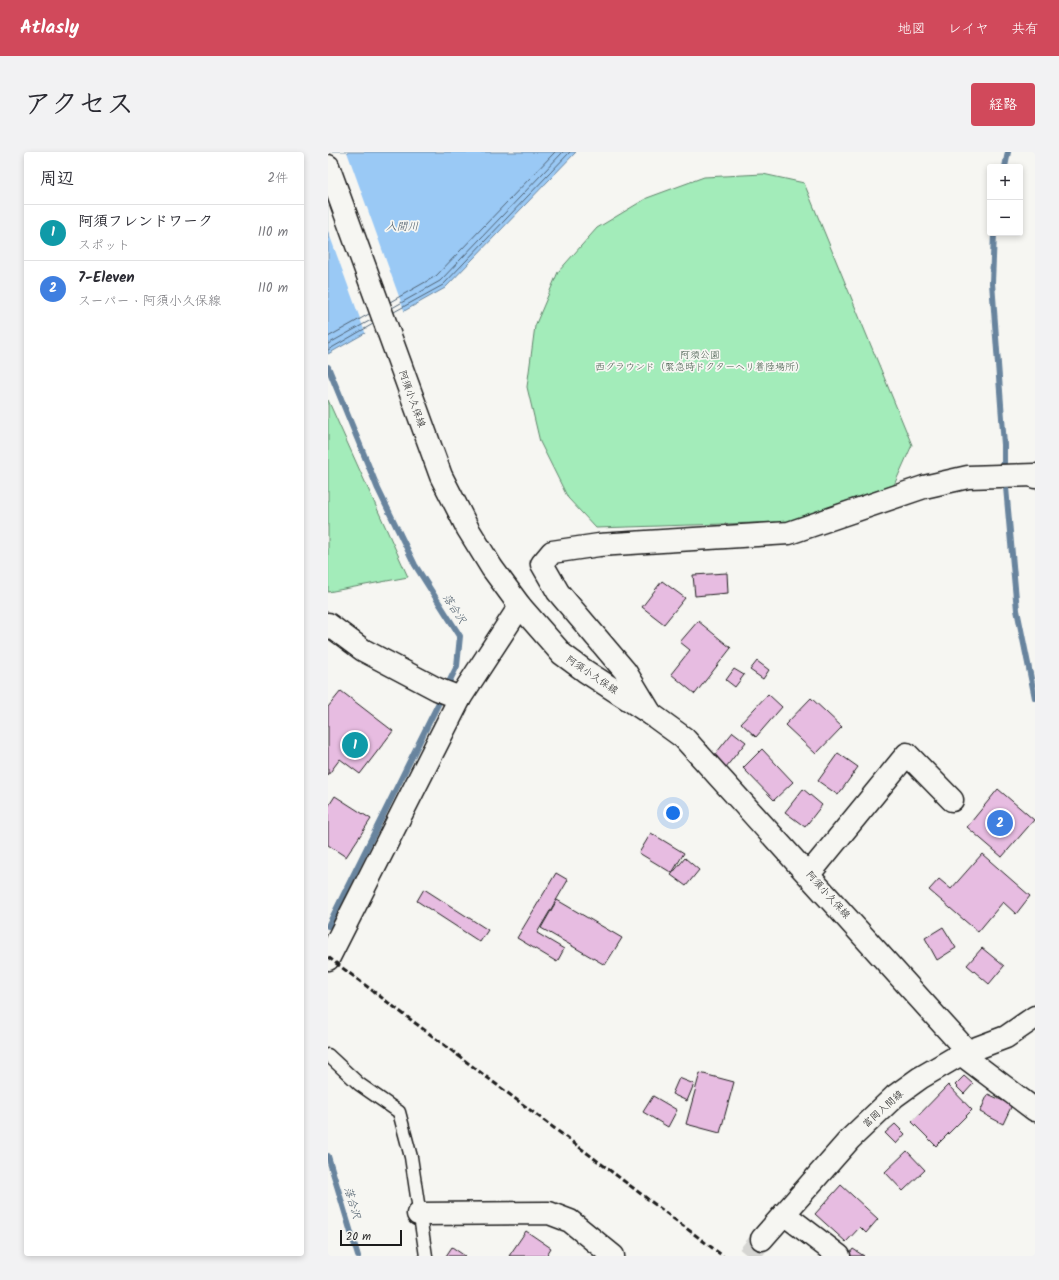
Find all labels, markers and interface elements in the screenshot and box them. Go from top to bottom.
text: Atlasly [20,13,79,43]
text: 地図 [898,18,926,40]
text: レイヤ [948,18,989,40]
text: 共有 [1011,18,1039,40]
text: アクセス [24,83,134,128]
button: 経路 [971,83,1035,126]
map controls [987,164,1023,236]
button: + [987,164,1023,200]
text: 周辺 [40,166,74,193]
text: 2件 [267,168,288,189]
button: − [987,200,1023,236]
text: 阿須フレンドワーク [78,210,213,234]
water label: 入間川 [386,218,419,236]
text: 1 [51,222,55,243]
text: 110 m [258,222,288,243]
text: スポット [78,235,130,256]
text: 7-Eleven [78,266,135,290]
text: 2 [49,278,57,299]
text: 110 m [258,278,288,299]
text: スーパー · 阿須小久保線 [78,291,221,312]
park label: 阿須公園 西グラウンド（緊急時ドクターヘリ着陸場所） [595,347,805,375]
street label: 阿須小久保線 [394,368,430,430]
water label: 落合沢 [437,590,471,629]
street label: 阿須小久保線 [563,652,621,698]
pin: 1 [342,730,368,760]
your location [663,803,683,823]
pin: 2 [987,808,1013,838]
street label: 阿須小久保線 [802,867,854,923]
street label: 富岡入間線 [859,1086,907,1132]
water label: 落合沢 [339,1185,365,1222]
scale bar [340,1228,402,1247]
text: 20 m [346,1228,371,1246]

